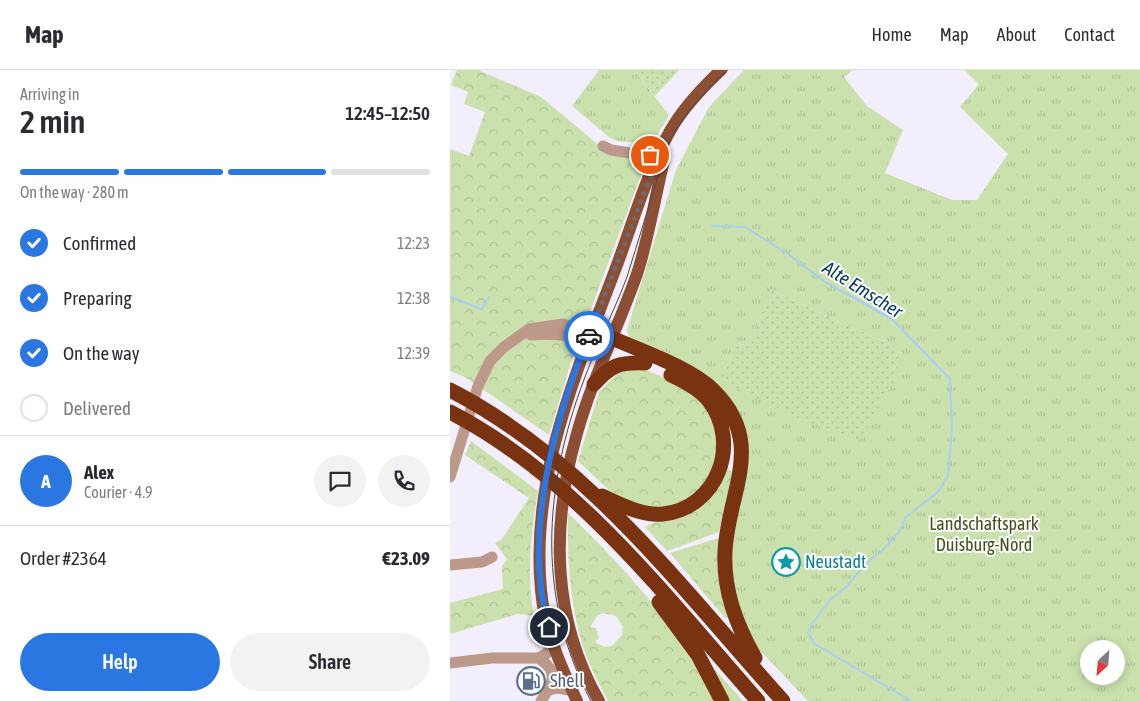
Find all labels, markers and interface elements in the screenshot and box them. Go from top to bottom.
text: Map [25,21,64,48]
text: Home [872,24,912,45]
text: Map [940,24,969,45]
text: About [997,24,1036,45]
text: Contact [1064,24,1115,45]
text: Arriving in [20,85,80,103]
text: 12:45–12:50 [345,102,430,124]
text: 2 min [20,103,85,140]
pin [629,134,671,176]
icon: bag [636,141,664,169]
text: On the way · 280 m [20,183,129,201]
icon: check [20,229,48,257]
text: Confirmed [63,232,136,254]
text: 12:23 [397,234,430,252]
water label: Alte Emscher [818,255,908,323]
icon: check [20,284,48,312]
text: Preparing [63,287,132,309]
text: 12:38 [397,289,430,307]
courier [564,311,614,361]
icon: car [575,322,603,350]
icon: check [20,339,48,367]
text: On the way [63,342,140,364]
text: 12:39 [397,344,430,362]
text: Delivered [63,397,131,419]
button: chat [314,455,366,507]
button: phone [378,455,430,507]
text: Alex [84,461,114,483]
text: A [41,470,51,492]
text: Courier · 4.9 [84,483,153,501]
park label: Landschaftspark Duisburg-Nord [929,513,1039,555]
text: Order #2364 [20,547,107,569]
text: €23.09 [382,547,430,569]
place icon: Neustadt [771,547,801,577]
place label: Neustadt [805,551,866,572]
pin [528,606,570,648]
icon: home [535,613,563,641]
button: Help [20,633,220,691]
button: Share [230,633,430,691]
north arrow [1080,640,1125,685]
map controls [1080,640,1125,685]
fuel station icon: Shell [516,666,546,696]
place label: Shell [550,670,584,691]

